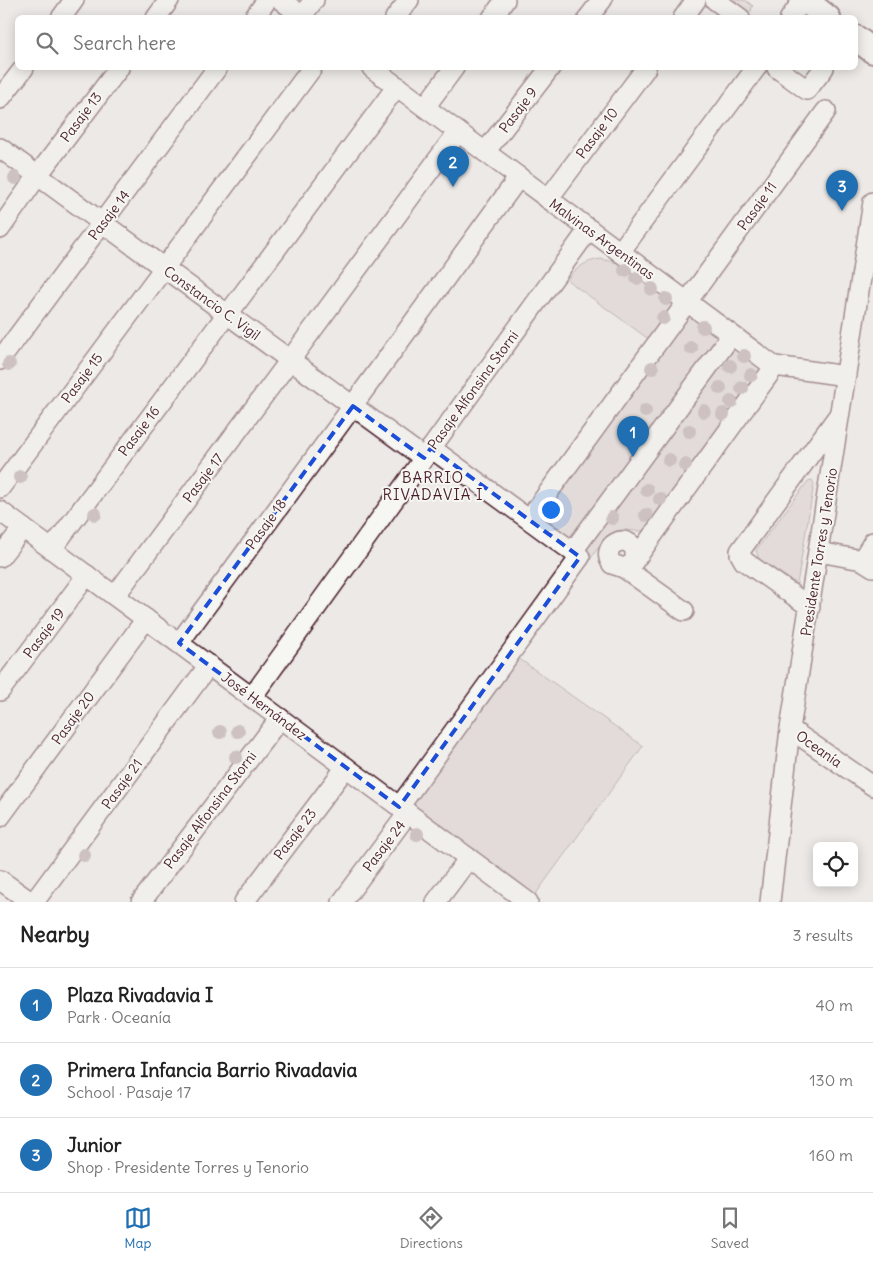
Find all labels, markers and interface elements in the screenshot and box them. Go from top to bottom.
search box [15,15,858,70]
icon: search [33,29,61,57]
text: Search here [73,31,176,55]
street label: Pasaje 9 [495,84,541,136]
street label: Pasaje 13 [56,88,106,146]
street label: Pasaje 10 [572,104,622,162]
pin: 2 [437,146,469,187]
pin: 3 [826,170,858,211]
street label: Pasaje 11 [733,178,781,234]
street label: Pasaje 14 [84,186,134,244]
street label: Malvinas Argentinas [546,195,658,283]
street label: Constancio C. Vigil [160,262,264,344]
street label: Pasaje Alfonsina Storni [424,327,522,453]
street label: Pasaje 15 [57,349,107,407]
street label: Pasaje 16 [114,402,164,460]
pin: 1 [617,416,649,457]
street label: Pasaje 17 [179,450,227,506]
street label: Presidente Torres y Tenorio [797,466,841,638]
district label: BARRIO RIVADAVIA I [382,468,484,504]
street label: Pasaje 18 [242,495,290,553]
your location [538,497,564,523]
street label: Pasaje 19 [19,604,69,662]
street label: José Hernández [218,668,310,744]
street label: Pasaje 20 [48,688,98,748]
street label: Oceanía [792,727,846,771]
street label: Pasaje Alfonsina Storni [160,747,260,873]
street label: Pasaje 21 [98,755,146,813]
street label: Pasaje 23 [270,805,320,863]
street label: Pasaje 24 [359,817,409,875]
map controls [813,842,858,887]
button: locate [813,842,858,887]
text: Nearby [20,921,90,948]
text: 3 results [793,925,853,945]
text: Plaza Rivadavia I [67,983,213,1007]
text: 1 [33,995,39,1015]
text: 40 m [815,995,853,1015]
text: Park · Oceanía [67,1007,171,1027]
text: Primera Infancia Barrio Rivadavia [67,1058,357,1082]
text: 2 [32,1070,40,1090]
text: 130 m [809,1070,853,1090]
text: School · Pasaje 17 [67,1082,191,1102]
text: Junior [67,1133,121,1157]
text: 3 [31,1145,41,1165]
text: 160 m [809,1145,853,1165]
text: Shop · Presidente Torres y Tenorio [67,1157,309,1177]
tab: Map [124,1204,152,1252]
tab: Directions [400,1204,463,1252]
tab: Saved [711,1204,749,1252]

